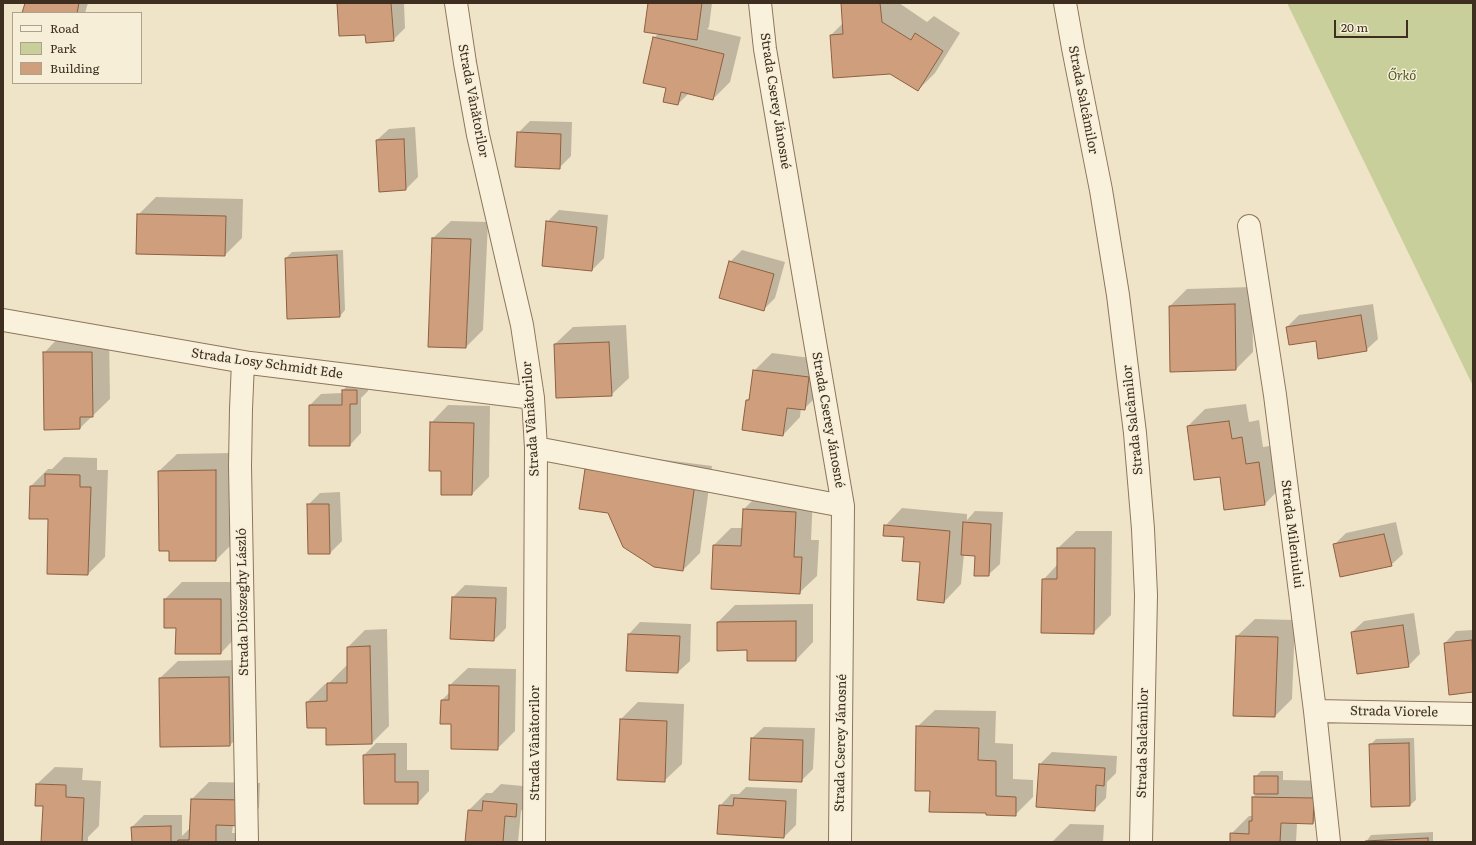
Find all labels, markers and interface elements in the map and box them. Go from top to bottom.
legend [12,12,142,84]
scale bar [1336,12,1410,38]
text: 20 m [1341,18,1368,36]
text: Road [50,19,79,37]
street label: Strada Cserey Jánosné [756,32,794,170]
text: Park [50,39,76,57]
street label: Strada Vânătorilor [454,43,492,159]
street label: Strada Salcâmilor [1065,44,1101,156]
text: Building [50,59,99,77]
park label: Őrkő [1388,68,1416,84]
street label: Strada Losy Schmidt Ede [190,346,344,382]
street label: Strada Cserey Jánosné [808,351,848,489]
street label: Strada Vânătorilor [519,361,543,477]
street label: Strada Salcâmilor [1119,364,1147,476]
street label: Strada Mileniului [1278,479,1306,589]
street label: Strada Diószeghy László [234,528,252,676]
street label: Strada Cserey Jánosné [832,674,850,812]
street label: Strada Vânătorilor [527,685,543,801]
street label: Strada Salcâmilor [1134,688,1152,798]
street label: Strada Viorele [1350,703,1438,721]

